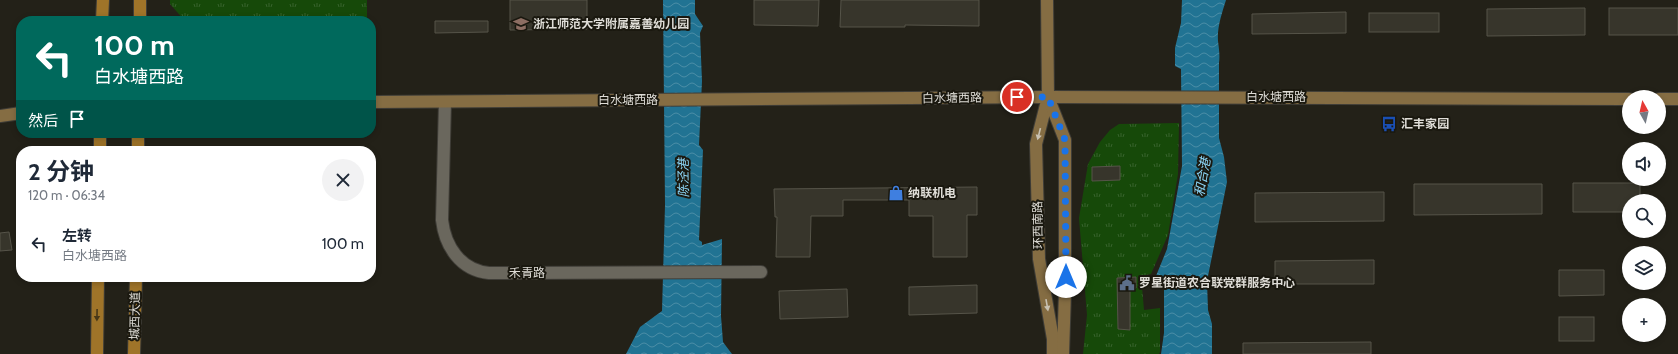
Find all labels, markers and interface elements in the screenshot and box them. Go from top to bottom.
school or university icon: 浙江师范大学附属嘉善幼儿园 [512,15,530,33]
place label: 浙江师范大学附属嘉善幼儿园 [533,16,689,31]
text: 100 m [94,28,175,62]
icon: left [28,32,80,84]
text: 白水塘西路 [94,66,184,88]
pin [1000,80,1034,114]
icon: arrive [1006,86,1028,108]
street label: 白水塘西路 [922,89,982,106]
street label: 白水塘西路 [1246,89,1306,104]
north arrow [1622,90,1666,134]
map controls [1622,90,1666,342]
street label: 白水塘西路 [598,92,658,107]
icon: arrive [66,108,88,130]
text: 然后 [28,112,58,130]
bus stop icon: 汇丰家园 [1380,115,1398,133]
place label: 汇丰家园 [1401,116,1449,131]
one-way arrow [1036,129,1042,141]
button: sound [1622,142,1666,186]
water label: 和合港 [1191,154,1214,198]
water label: 陈泾港 [675,156,691,198]
text: 2 分钟 [28,157,94,186]
button: close [322,159,364,201]
shop icon: 纳联机电 [887,184,905,202]
place label: 纳联机电 [908,185,956,200]
text: 120 m · 06:34 [28,187,105,203]
button: search [1622,194,1666,238]
street label: 环西南路 [1030,201,1045,249]
text: 左转 [62,227,92,245]
icon: left [28,233,50,255]
text: 100 m [322,235,364,253]
button: layers [1622,246,1666,290]
text: 白水塘西路 [62,247,127,263]
position arrow [1045,256,1087,298]
street label: 禾青路 [509,265,545,280]
public building icon: 罗星街道农合联党群服务中心 [1118,274,1136,292]
place label: 罗星街道农合联党群服务中心 [1139,275,1295,290]
street label: 城西大道 [127,292,142,340]
button: + [1622,298,1666,342]
one-way arrow [1044,299,1050,311]
one-way arrow [94,309,100,322]

